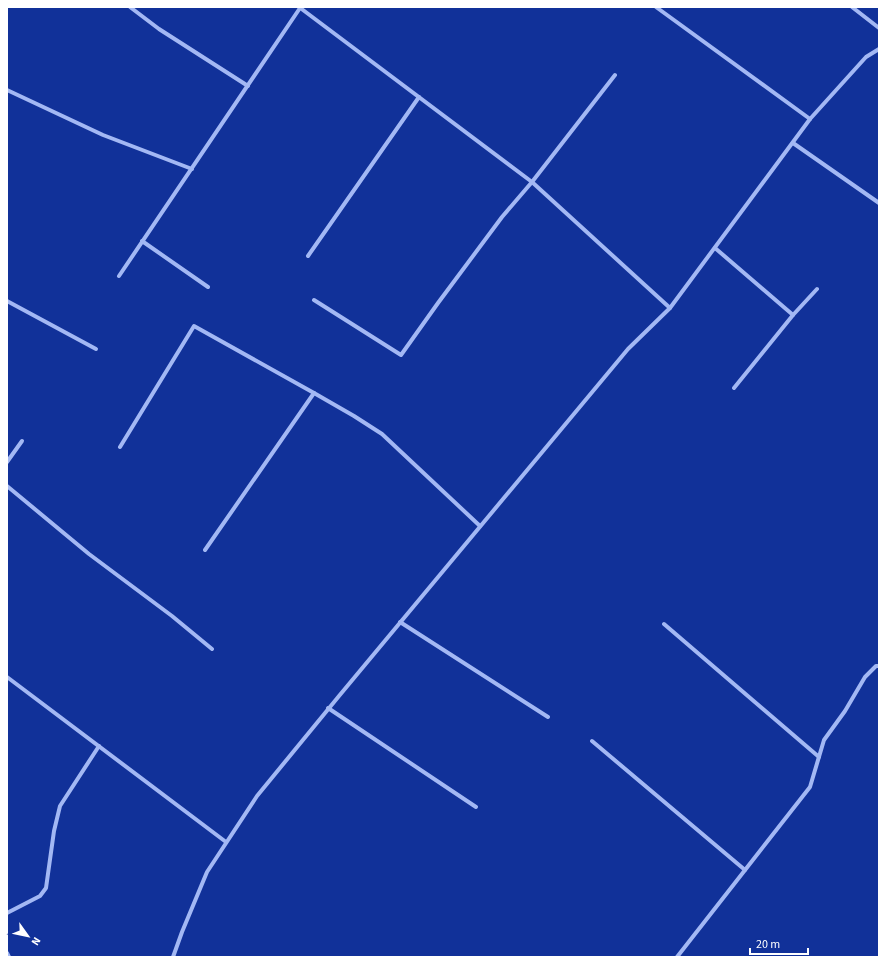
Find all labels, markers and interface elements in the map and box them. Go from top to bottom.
north arrow [8,916,48,956]
scale bar [750,930,808,956]
text: N [28,934,44,948]
text: 20 m [756,936,780,953]

